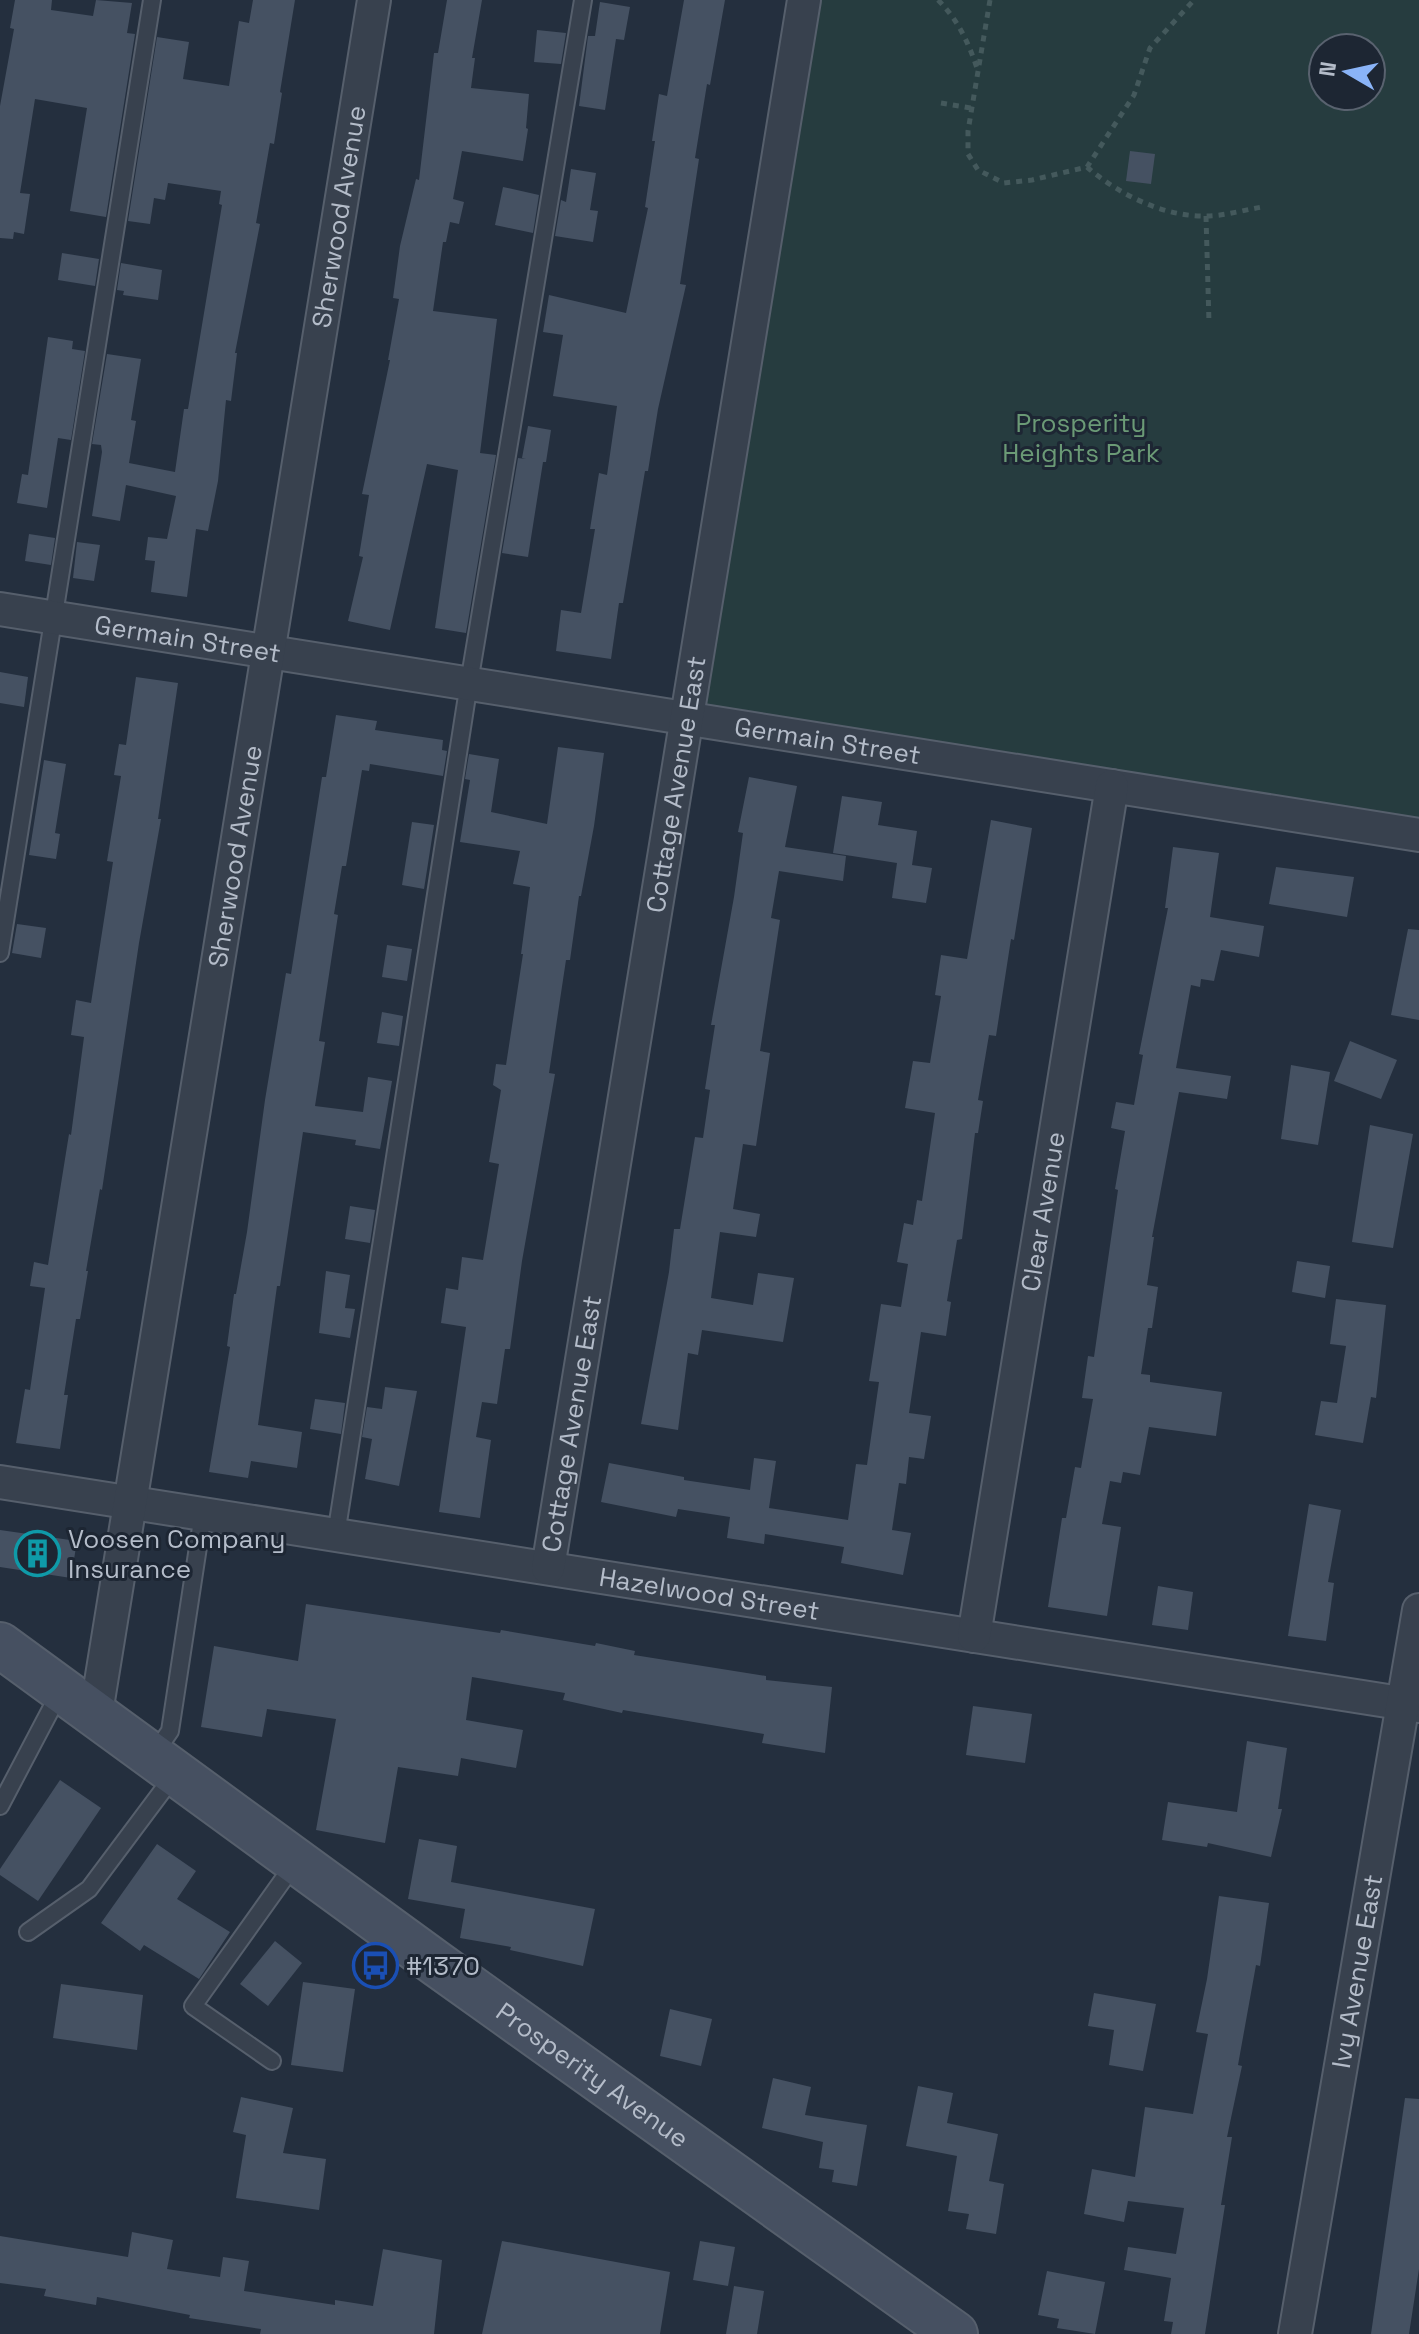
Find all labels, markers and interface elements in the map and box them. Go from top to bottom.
north arrow [1307,32,1387,112]
text: N [1312,59,1342,78]
street label: Sherwood Avenue [304,103,374,330]
park label: Prosperity Heights Park [1002,406,1160,470]
street label: Germain Street [92,607,283,670]
street label: Cottage Avenue East [638,654,714,915]
street label: Germain Street [732,709,923,772]
street label: Sherwood Avenue [200,743,270,970]
street label: Clear Avenue [1013,1129,1073,1294]
street label: Cottage Avenue East [534,1293,609,1555]
place label: Voosen Company Insurance [68,1522,285,1586]
building icon: Voosen Company Insurance [13,1530,61,1578]
street label: Hazelwood Street [597,1560,822,1628]
street label: Ivy Avenue East [1324,1872,1390,2071]
bus stop icon: #1370 [351,1942,399,1990]
place label: #1370 [406,1949,480,1983]
street label: Prosperity Avenue [489,1995,696,2155]

